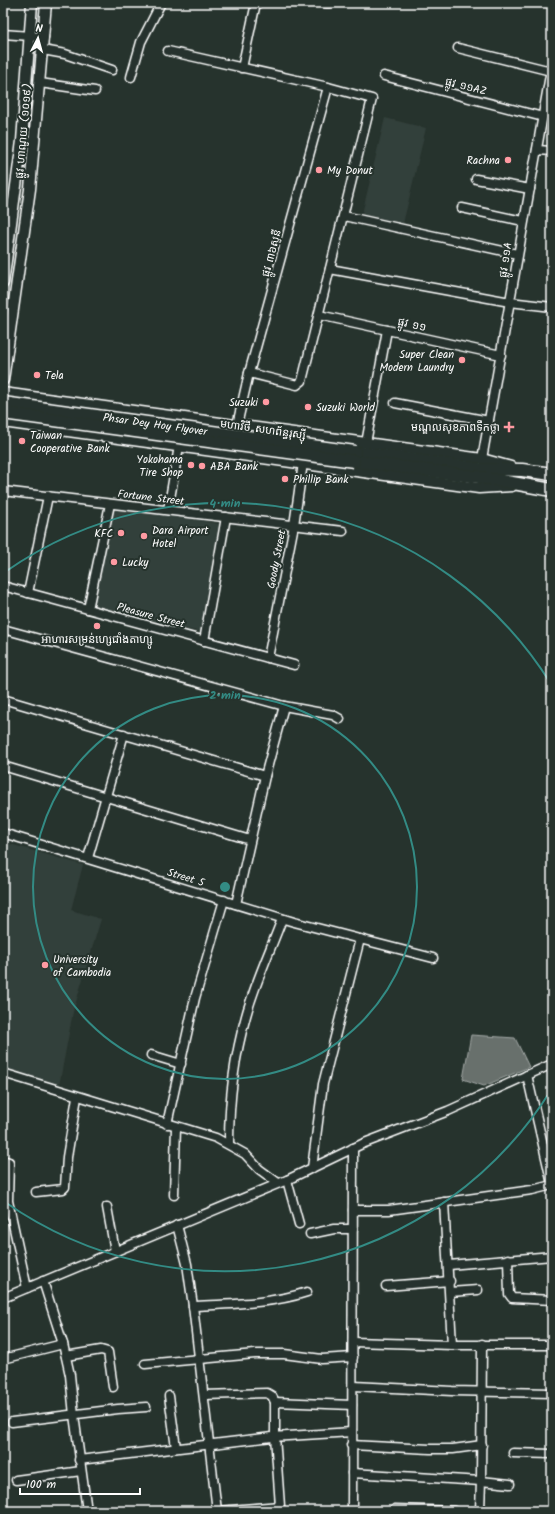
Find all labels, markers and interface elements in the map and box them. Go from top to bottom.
north arrow [18,18,58,58]
text: N [35,20,43,38]
street label: ផ្លូវ ១១AZ [443,73,489,101]
street label: ផ្លូវ ហាណូយ (១០១៩) [11,83,37,180]
place label: Rachna [467,152,500,170]
marker: Rachna [503,155,513,165]
place label: My Donut [327,162,373,180]
marker: My Donut [314,165,324,175]
street label: ផ្លូវ ៣៦សូនី [257,227,287,279]
street label: ផ្លូវ ១១A [494,241,518,279]
street label: ផ្លូវ ១១ [396,313,428,337]
place label: Super Clean Modern Laundry [379,346,455,377]
marker: Super Clean Modern Laundry [457,355,467,365]
place label: Tela [45,367,64,385]
marker: Tela [32,370,42,380]
place label: Suzuki [229,394,258,412]
marker: Suzuki [261,397,271,407]
place label: Suzuki World [316,399,375,417]
marker: Suzuki World [303,402,313,412]
street label: Phsar Dey Hoy Flyover [102,409,210,441]
street label: មហាវិថី សហព័ន្ធរុស្ស៊ី [219,415,307,445]
place label: មណ្ឌលសុខភាពទឹកថ្លា [411,419,500,437]
marker: មណ្ឌលសុខភាពទឹកថ្លា [503,421,515,433]
place label: Taiwan Cooperative Bank [30,427,110,458]
marker: Taiwan Cooperative Bank [17,436,27,446]
place label: Yokohama Tire Shop [137,451,184,482]
place label: ABA Bank [210,458,259,476]
marker: Yokohama Tire Shop [186,460,196,470]
marker: ABA Bank [197,461,207,471]
place label: Phillip Bank [293,471,349,489]
marker: Phillip Bank [280,474,290,484]
street label: Fortune Street [117,485,186,511]
text: 4 min [210,494,241,513]
place label: Dara Airport Hotel [152,522,209,553]
place label: KFC [94,525,113,543]
street label: Goody Street [262,527,292,590]
marker: KFC [116,528,126,538]
marker: Dara Airport Hotel [139,531,149,541]
place label: Lucky [122,554,149,572]
marker: Lucky [109,557,119,567]
street label: Pleasure Street [115,598,187,634]
marker: អាហារសម្រន់ហ្សេជាំងតាហ្សូ [92,621,102,631]
place label: អាហារសម្រន់ហ្សេជាំងតាហ្សូ [41,631,153,649]
text: 2 min [209,686,241,705]
street label: Street 5 [165,864,208,892]
centre of rings [218,880,232,894]
place label: University of Cambodia [53,951,111,982]
marker: University of Cambodia [40,960,50,970]
scale bar [20,1470,140,1496]
text: 100 m [26,1475,57,1494]

